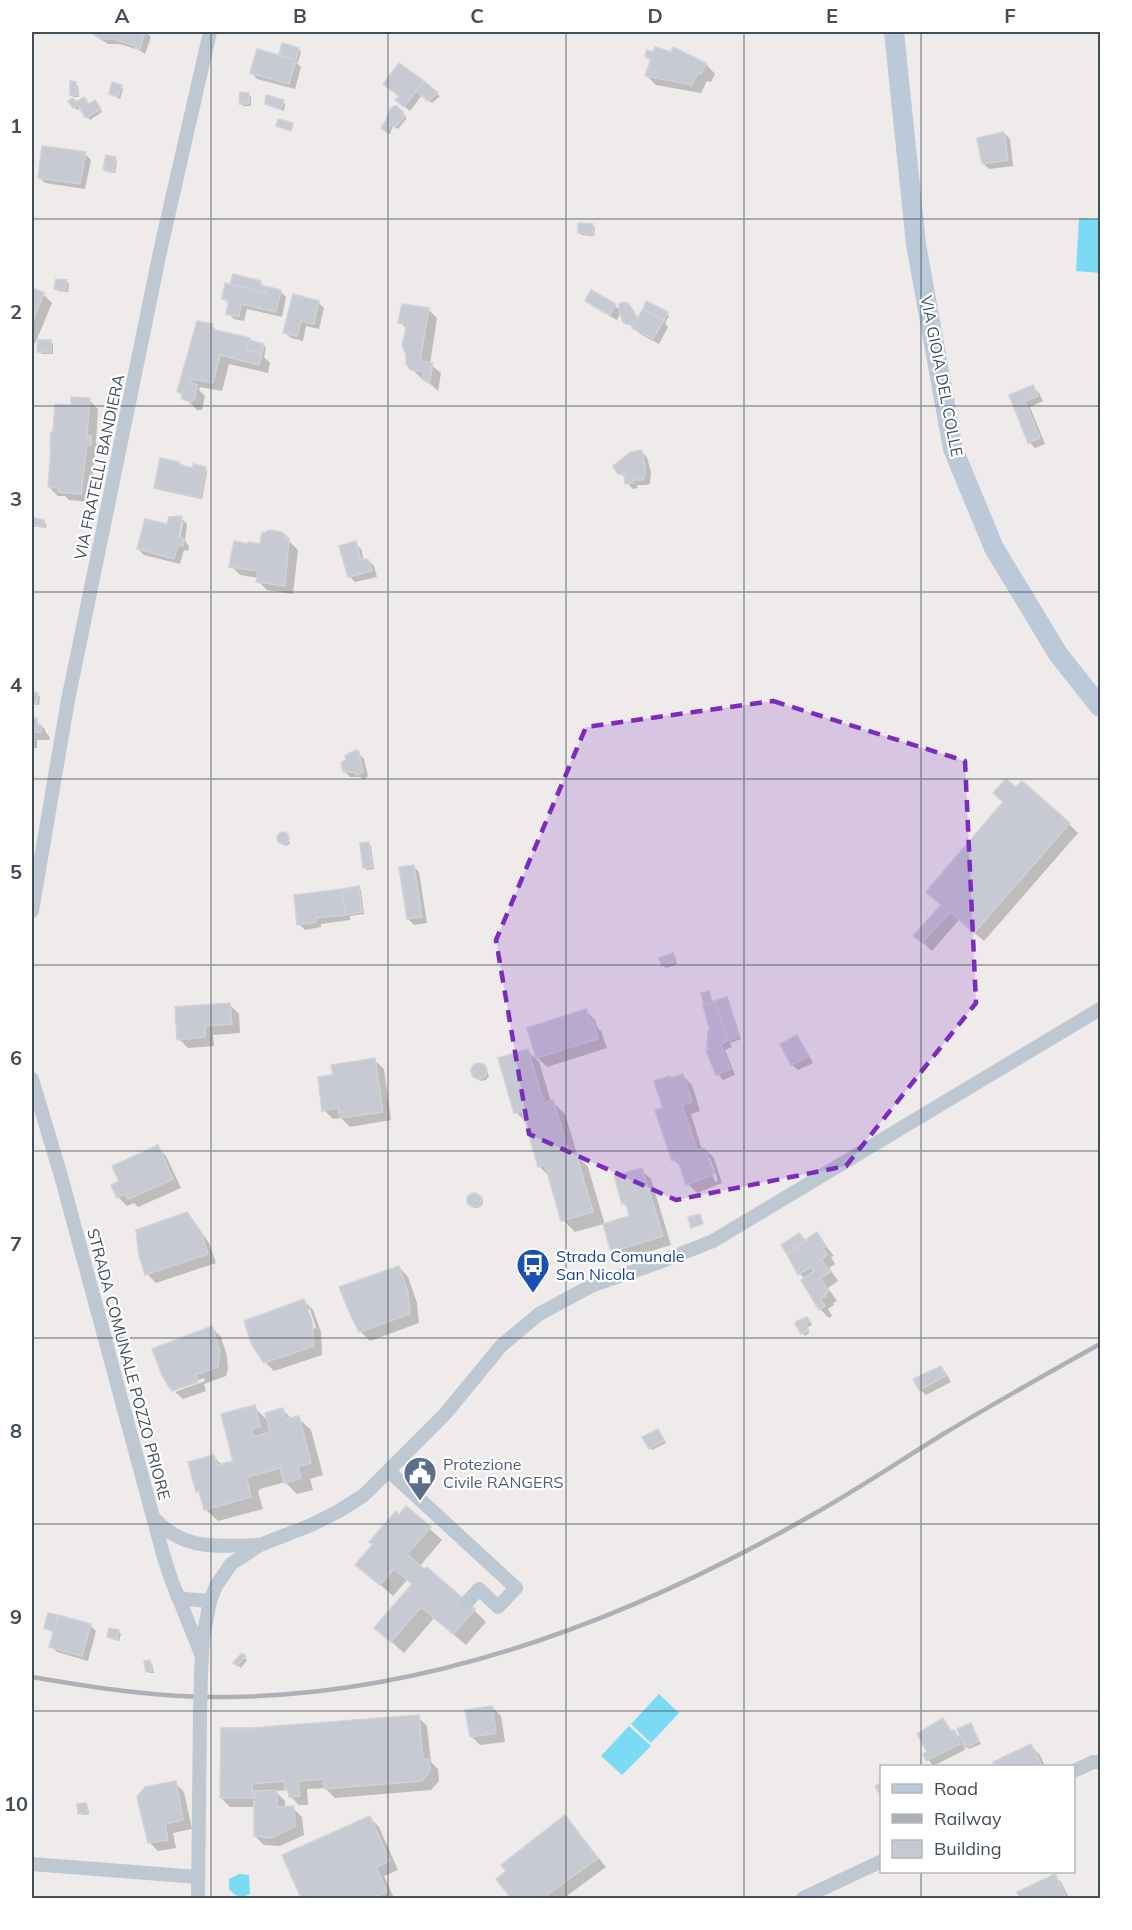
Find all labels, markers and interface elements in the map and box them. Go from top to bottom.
text: A [115,3,130,28]
text: B [293,3,307,28]
text: C [470,3,484,28]
text: D [647,3,663,28]
text: E [826,3,838,28]
text: F [1004,3,1016,28]
text: 1 [10,113,22,138]
street label: VIA GIOIA DEL COLLE [917,294,967,458]
text: 2 [10,299,22,324]
street label: VIA FRATELLI BANDIERA [70,372,128,562]
text: 3 [10,486,22,511]
text: 4 [10,672,22,697]
text: 5 [10,859,22,884]
text: 6 [10,1045,22,1070]
street label: STRADA COMUNALE POZZO PRIORE [83,1226,175,1502]
text: 7 [10,1231,22,1256]
place label: Strada Comunale San Nicola [556,1246,685,1284]
bus stop icon: Strada Comunale San Nicola [515,1247,551,1294]
text: 8 [10,1418,22,1443]
place label: Protezione Civile RANGERS [443,1454,564,1492]
public building icon: Protezione Civile RANGERS [402,1455,438,1502]
text: 9 [10,1604,22,1629]
legend [880,1765,1075,1873]
text: Road [934,1777,978,1800]
text: 10 [4,1791,28,1816]
text: Railway [934,1807,1002,1830]
text: Building [934,1837,1002,1860]

